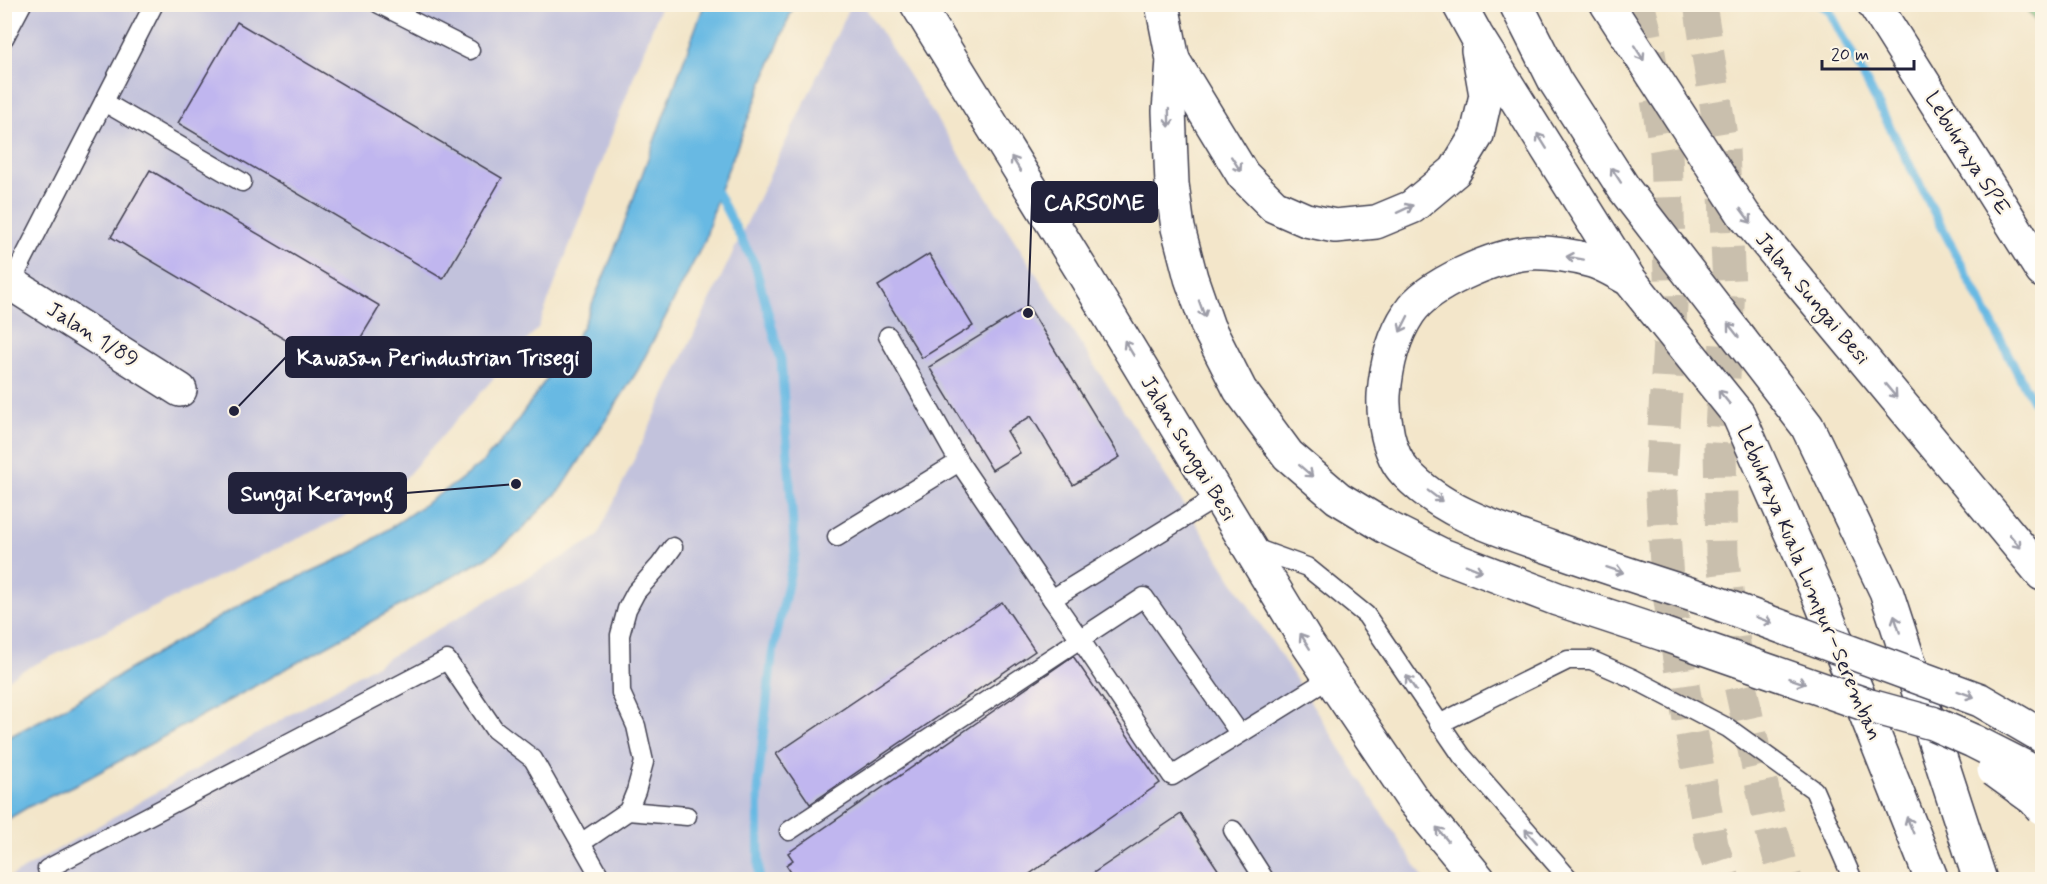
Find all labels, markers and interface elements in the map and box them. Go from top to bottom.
scale bar [1822,33,1914,71]
text: 20 m [1831,43,1869,67]
one-way arrow [1633,45,1645,61]
street label: Lebuhraya SPE [1918,87,2016,221]
one-way arrow [1163,108,1175,128]
one-way arrow [1535,133,1547,150]
one-way arrow [1229,155,1242,172]
one-way arrow [1009,156,1021,173]
one-way arrow [1609,166,1622,183]
callout: CARSOME [1032,182,1157,222]
text: CARSOME [1044,190,1145,218]
one-way arrow [1396,203,1414,215]
one-way arrow [1740,208,1752,224]
street label: Jalan Sungai Besi [1748,227,1876,372]
one-way arrow [1565,252,1585,263]
street label: Jalan 1/89 [41,296,144,374]
one-way arrow [1197,299,1208,318]
one-way arrow [1397,314,1409,332]
one-way arrow [1727,322,1740,338]
callout: Kawasan Perindustrian Trisegi [286,337,591,377]
one-way arrow [1122,340,1134,357]
text: Kawasan Perindustrian Trisegi [297,345,579,376]
street label: Jalan Sungai Besi [1133,371,1243,527]
one-way arrow [1884,383,1897,399]
one-way arrow [1718,389,1731,405]
street label: Lebuhraya Kuala Lumpur–Seremban [1730,422,1888,745]
one-way arrow [1298,464,1313,478]
callout: Sungai Kerayong [229,473,406,513]
text: Sungai Kerayong [241,481,393,513]
one-way arrow [1427,490,1443,503]
one-way arrow [2009,533,2022,549]
one-way arrow [1464,563,1483,574]
one-way arrow [1605,565,1624,576]
one-way arrow [1754,615,1773,626]
one-way arrow [1891,615,1902,634]
one-way arrow [1299,633,1311,650]
one-way arrow [1405,675,1417,691]
one-way arrow [1787,676,1806,687]
one-way arrow [1957,690,1975,701]
one-way arrow [1904,816,1915,835]
one-way arrow [1435,827,1448,843]
one-way arrow [1524,829,1538,844]

